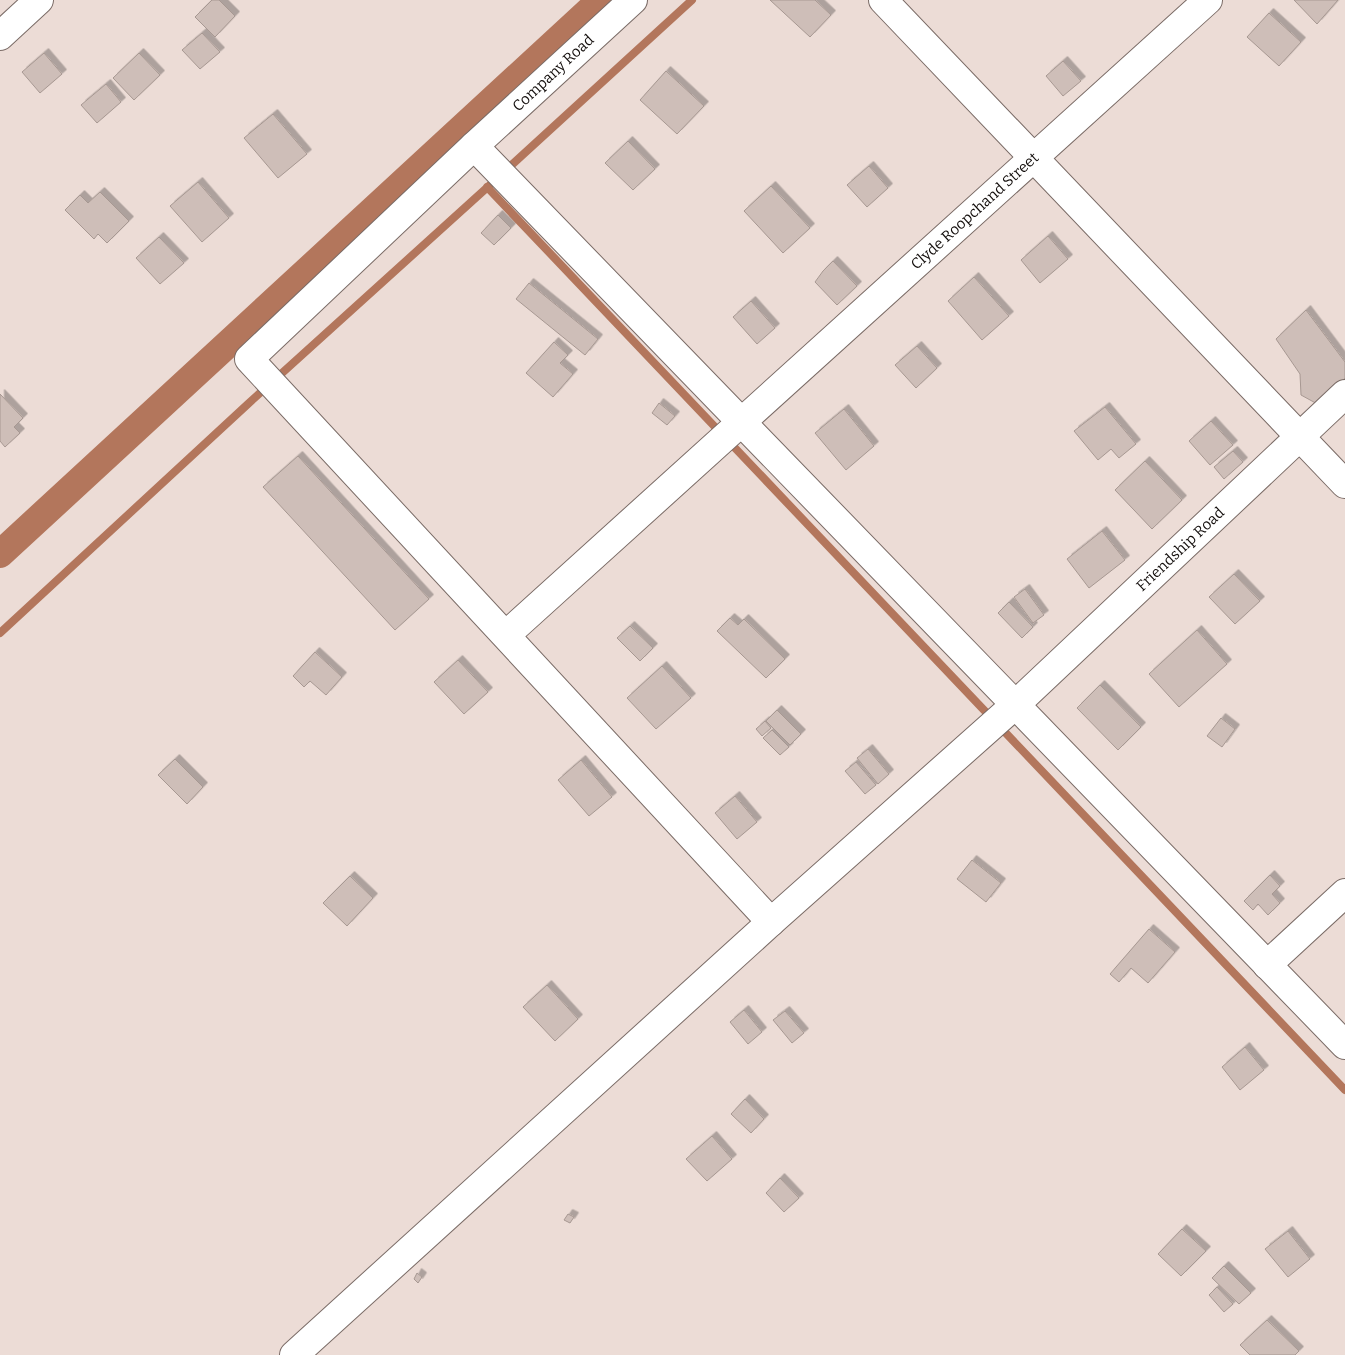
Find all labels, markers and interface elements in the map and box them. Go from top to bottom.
street label: Company Road [509,31,597,115]
street label: Clyde Roopchand Street [907,148,1043,273]
street label: Friendship Road [1133,503,1228,595]

